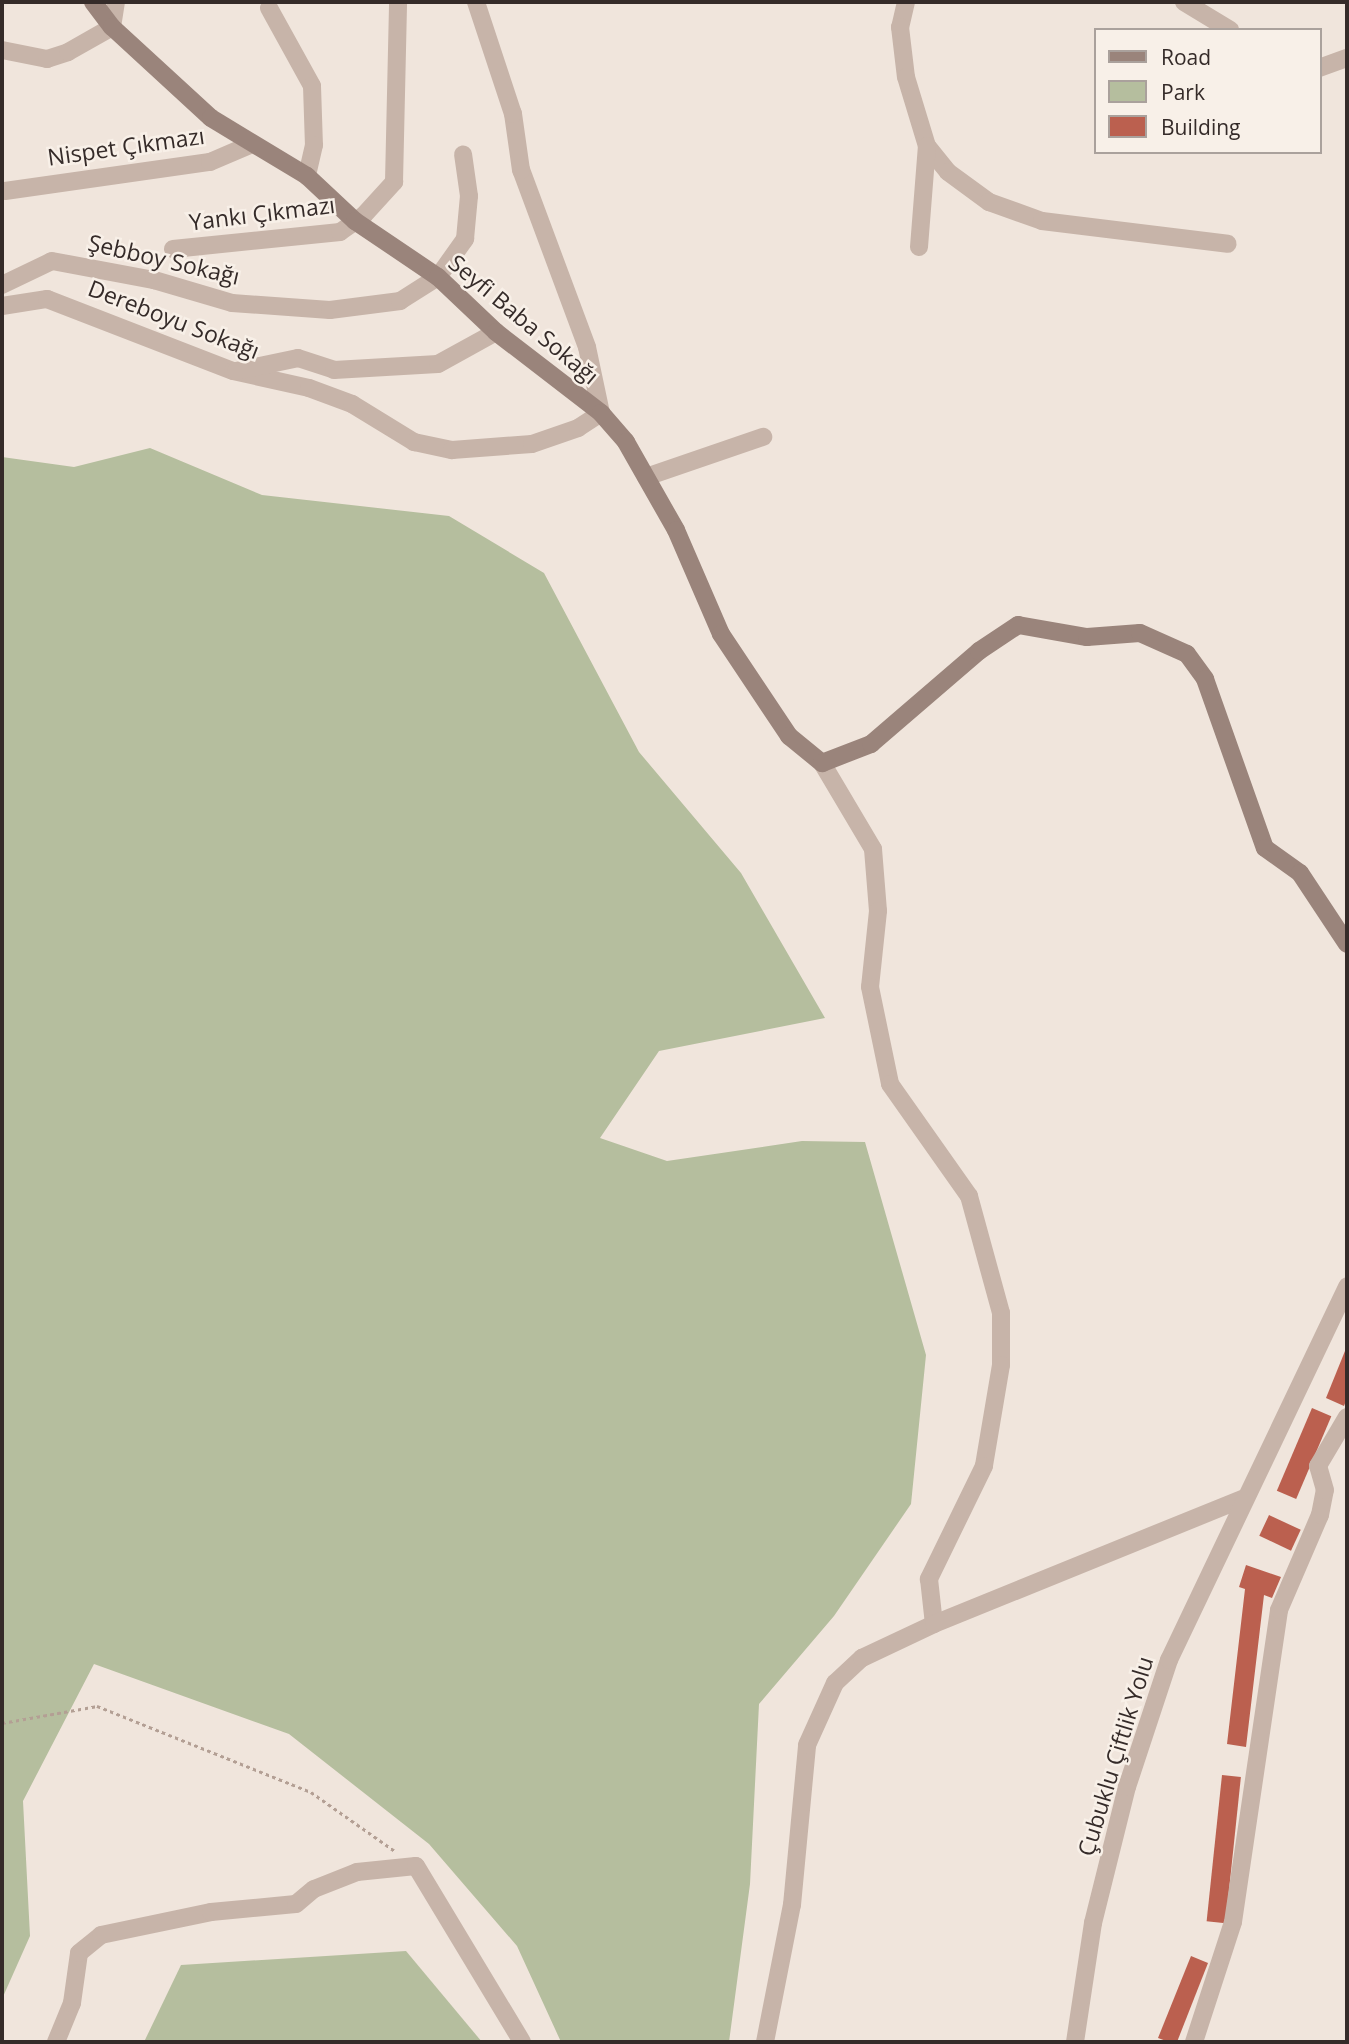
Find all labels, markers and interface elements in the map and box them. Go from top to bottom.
legend [1094,28,1321,154]
text: Road [1161,43,1211,71]
text: Park [1161,78,1205,106]
text: Building [1161,113,1240,141]
street label: Nispet Çıkmazı [46,121,206,171]
street label: Yankı Çıkmazı [188,190,336,236]
street label: Şebboy Sokağı [86,228,242,290]
street label: Seyfi Baba Sokağı [444,248,604,390]
street label: Dereboyu Sokağı [85,274,263,364]
street label: Çubuklu Çiftlik Yolu [1072,1653,1158,1859]

